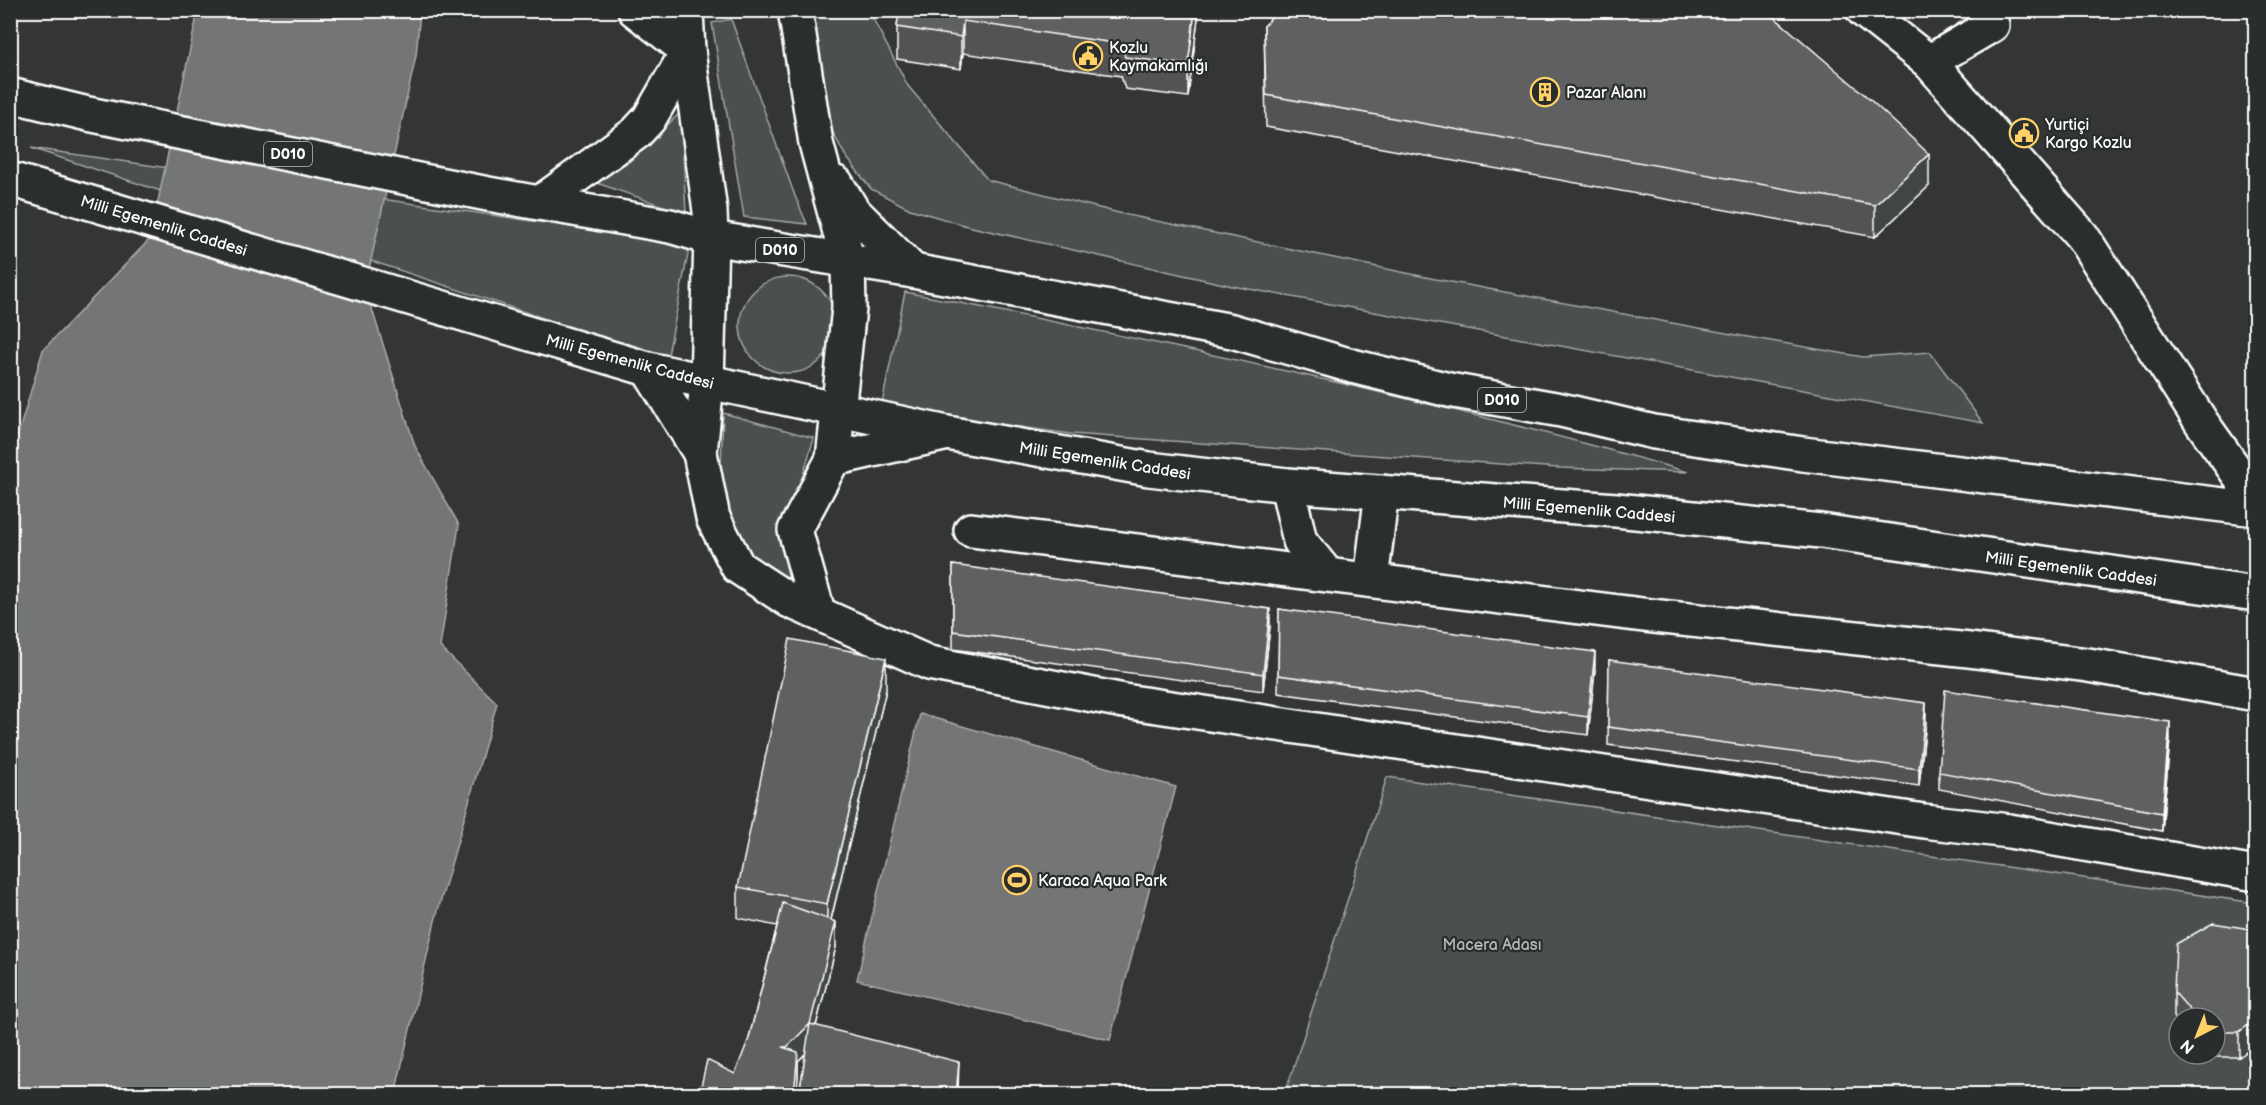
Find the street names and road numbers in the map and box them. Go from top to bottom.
road number: D010 [264,142,312,166]
street label: Milli Egemenlik Caddesi [78,192,249,261]
road number: D010 [756,238,804,262]
street label: Milli Egemenlik Caddesi [544,331,716,394]
road number: D010 [1478,388,1526,412]
street label: Milli Egemenlik Caddesi [1018,439,1192,484]
street label: Milli Egemenlik Caddesi [1502,493,1676,528]
street label: Milli Egemenlik Caddesi [1984,548,2158,591]

